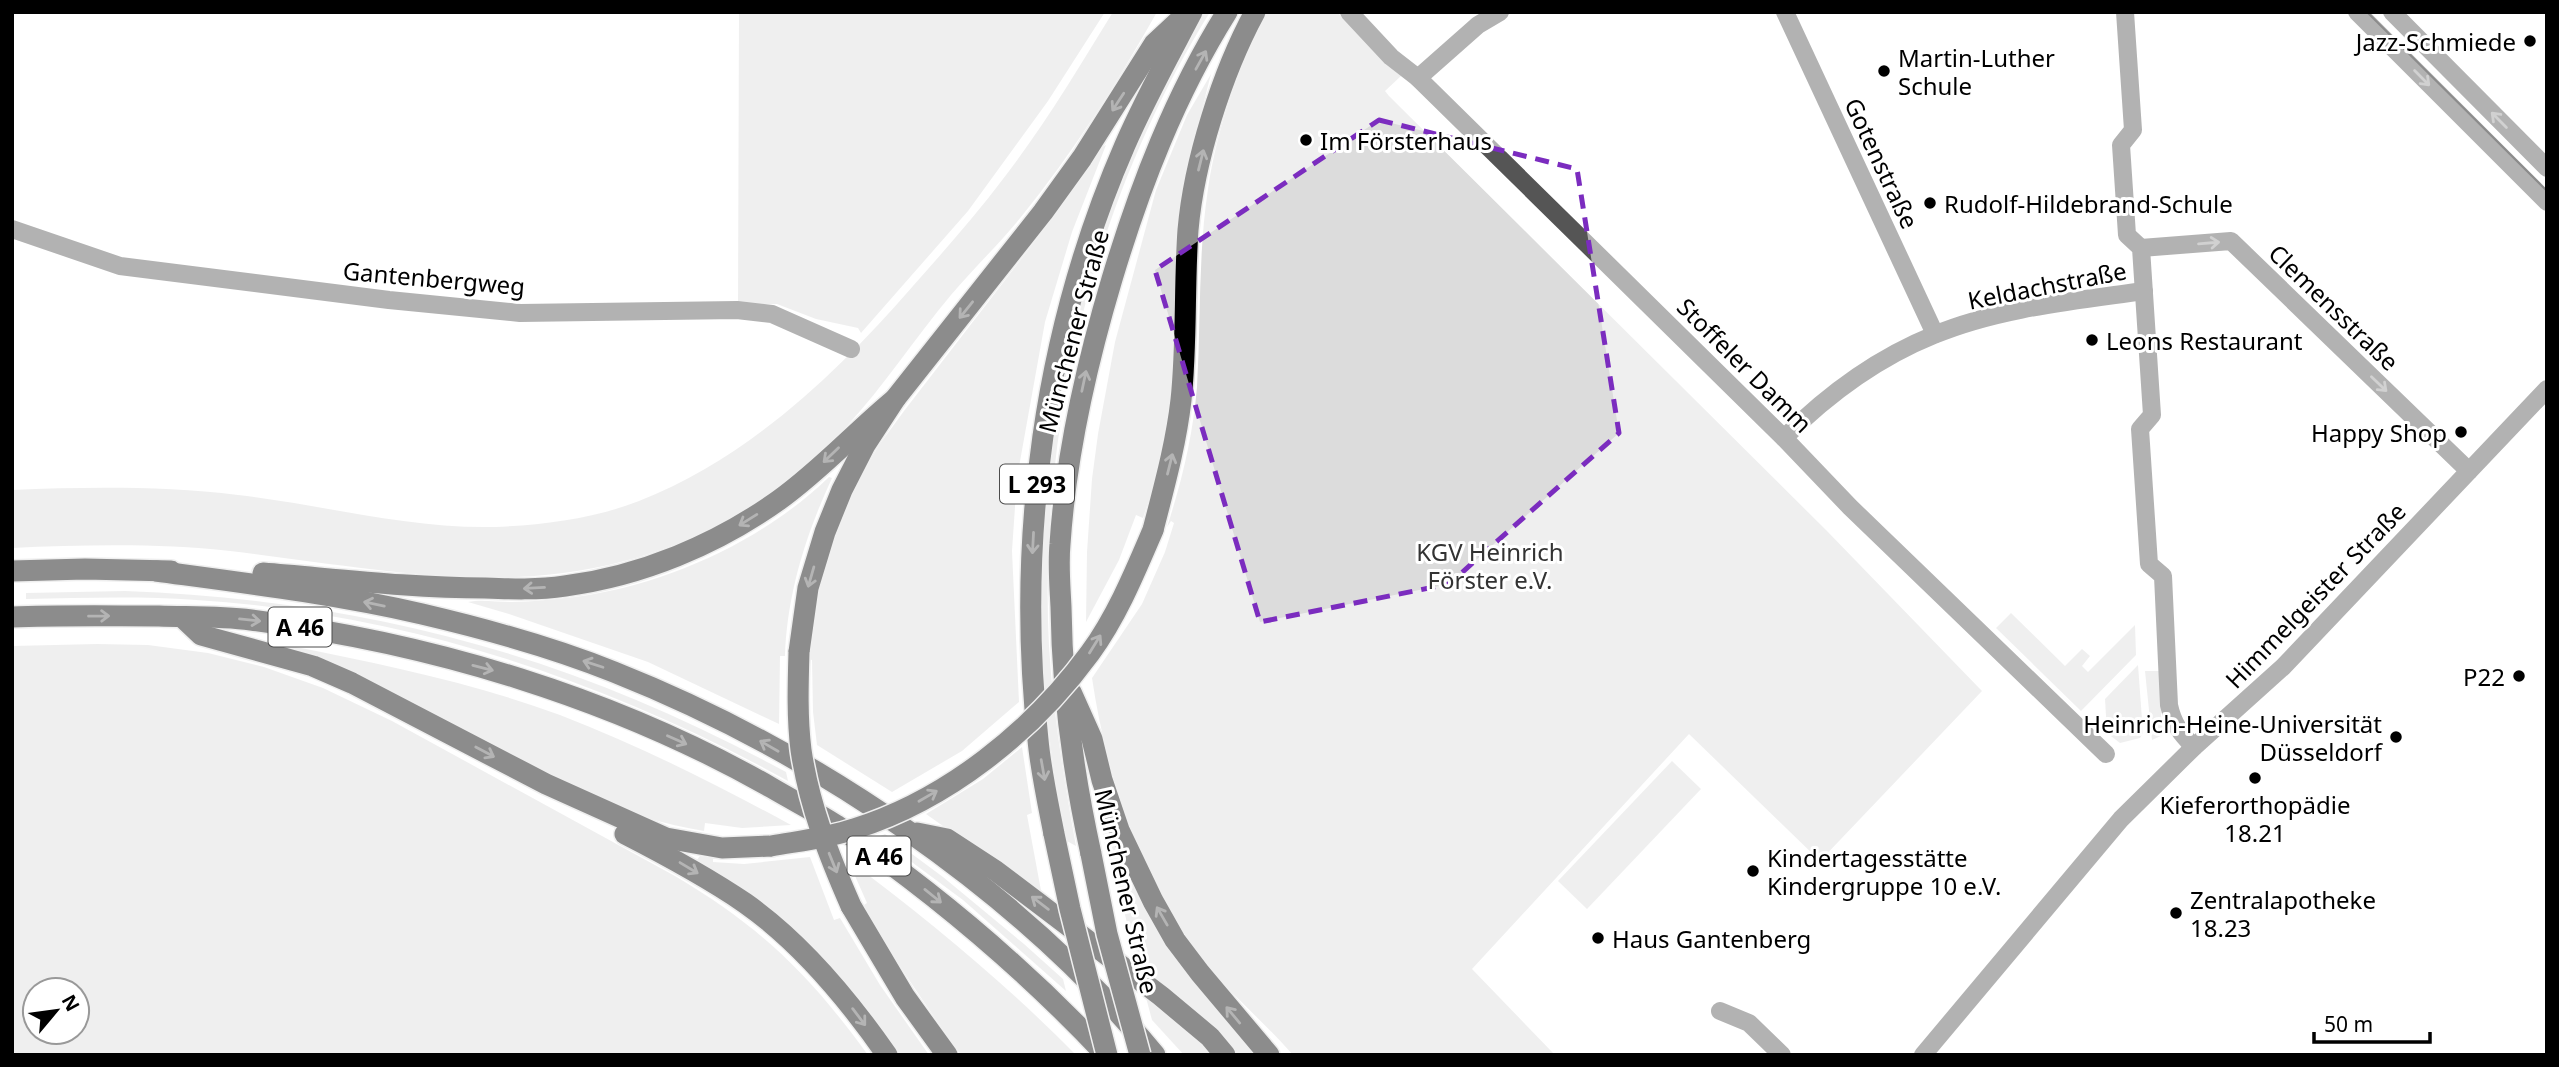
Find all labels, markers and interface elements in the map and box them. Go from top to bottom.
place label: Jazz-Schmiede [2354,25,2516,58]
marker: Jazz-Schmiede [2522,33,2538,49]
place label: Martin-Luther Schule [1898,41,2055,102]
one-way arrow [1194,50,1208,70]
marker: Martin-Luther Schule [1876,63,1892,79]
one-way arrow [2414,69,2431,86]
one-way arrow [1110,92,1125,111]
street label: Gotenstraße [1837,92,1927,234]
one-way arrow [2490,112,2507,129]
place label: Im Försterhaus [1320,124,1492,157]
marker: Im Försterhaus [1298,132,1314,148]
one-way arrow [1195,149,1208,172]
place label: Rudolf-Hildebrand-Schule [1944,187,2233,220]
marker: Rudolf-Hildebrand-Schule [1922,195,1938,211]
street label: Münchener Straße [1030,226,1116,436]
one-way arrow [2197,236,2220,249]
street label: Clemensstraße [2262,236,2406,378]
street label: Keldachstraße [1965,253,2129,317]
street label: Gantenbergweg [342,254,526,302]
street label: Stoffeler Damm [1670,290,1820,440]
one-way arrow [958,301,974,319]
place label: Leons Restaurant [2106,324,2303,357]
marker: Leons Restaurant [2084,332,2100,348]
one-way arrow [1078,370,1091,393]
one-way arrow [2370,375,2387,392]
place label: Happy Shop [2311,416,2447,449]
marker: Happy Shop [2453,424,2469,440]
one-way arrow [822,447,839,464]
one-way arrow [1164,453,1177,476]
road number: L 293 [1000,464,1074,504]
street label: Himmelgeister Straße [2218,495,2412,695]
one-way arrow [739,512,758,527]
one-way arrow [1027,532,1040,555]
park label: KGV Heinrich Förster e.V. [1416,535,1564,596]
one-way arrow [804,566,817,588]
one-way arrow [522,582,545,595]
one-way arrow [363,596,386,610]
road number: A 46 [268,608,332,646]
one-way arrow [87,609,110,623]
one-way arrow [238,614,261,627]
one-way arrow [1088,635,1102,655]
one-way arrow [582,657,604,670]
place label: P22 [2463,660,2505,693]
one-way arrow [471,662,493,675]
marker: P22 [2511,668,2527,684]
place label: Heinrich-Heine-Universität Düsseldorf [2083,707,2384,768]
marker: Heinrich-Heine-Universität Düsseldorf [2388,729,2404,745]
one-way arrow [666,734,687,747]
one-way arrow [760,739,780,753]
one-way arrow [474,745,494,759]
one-way arrow [1037,758,1050,781]
marker: Kieferorthopädie 18.21 [2247,770,2263,786]
street label: Münchener Straße [1087,785,1167,997]
place label: Kieferorthopädie 18.21 [2160,788,2350,849]
one-way arrow [918,789,938,803]
road number: A 46 [848,836,910,876]
place label: Kindertagesstätte Kindergruppe 10 e.V. [1767,841,2002,902]
one-way arrow [827,852,840,873]
one-way arrow [678,862,698,876]
marker: Kindertagesstätte Kindergruppe 10 e.V. [1745,863,1761,879]
place label: Zentralapotheke 18.23 [2190,883,2376,944]
one-way arrow [924,889,942,904]
one-way arrow [1031,896,1050,911]
marker: Zentralapotheke 18.23 [2168,905,2184,921]
one-way arrow [1155,907,1169,927]
place label: Haus Gantenberg [1612,922,1811,955]
marker: Haus Gantenberg [1590,930,1606,946]
north arrow [21,976,91,1046]
text: N [56,990,86,1016]
scale bar [2314,1000,2430,1044]
one-way arrow [1225,1006,1241,1024]
one-way arrow [852,1007,867,1026]
text: 50 m [2324,1010,2373,1038]

